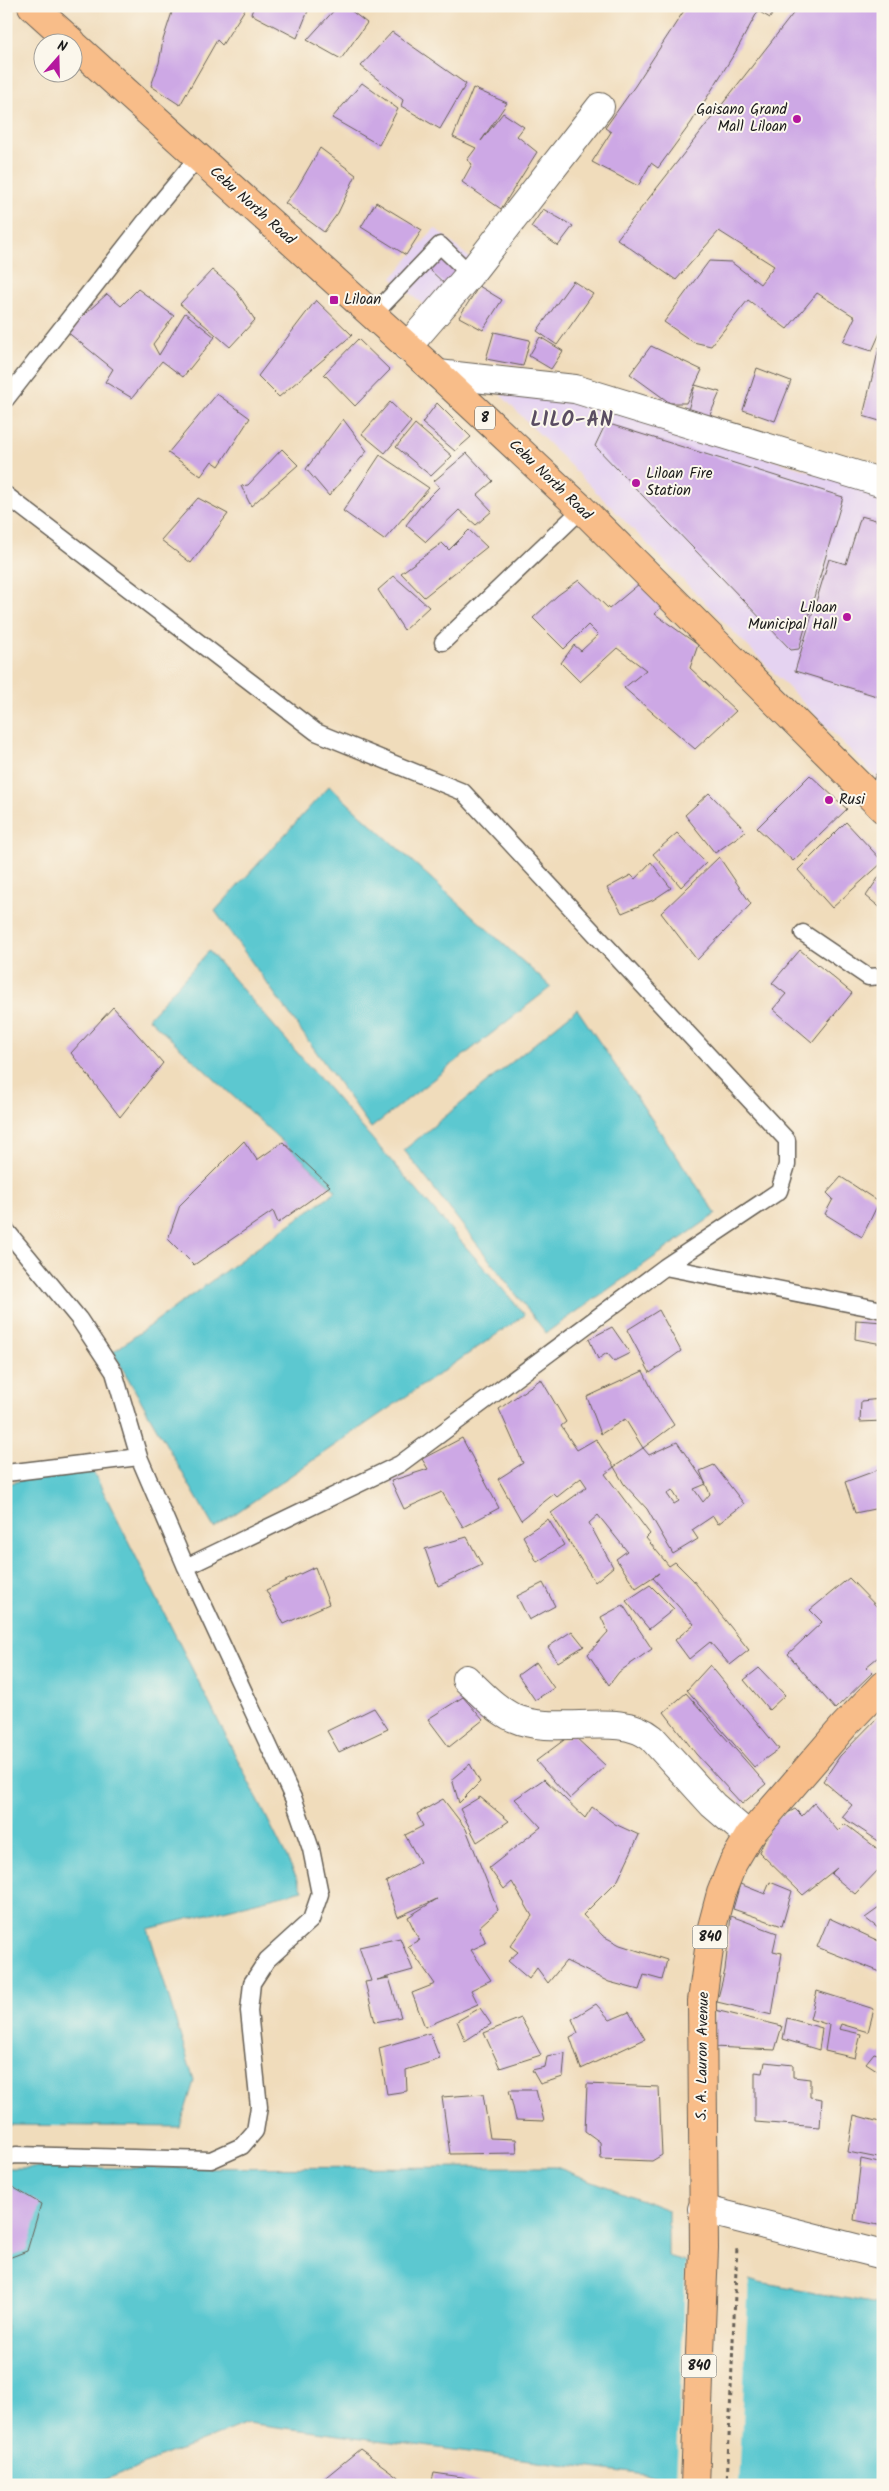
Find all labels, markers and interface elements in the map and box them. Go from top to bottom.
north arrow [32,32,82,82]
text: N [54,35,70,59]
place label: Gaisano Grand Mall Liloan [696,98,788,139]
marker: Gaisano Grand Mall Liloan [791,113,803,125]
street label: Cebu North Road [204,161,301,252]
place label: Liloan [344,288,381,312]
marker: Liloan [328,294,340,306]
district label: LILO-AN [530,405,614,437]
road number: 8 [475,406,495,429]
street label: Cebu North Road [503,434,598,527]
place label: Liloan Fire Station [646,462,713,503]
marker: Liloan Fire Station [630,477,642,489]
place label: Liloan Municipal Hall [748,596,837,637]
marker: Liloan Municipal Hall [841,611,853,623]
place label: Rusi [839,788,866,812]
marker: Rusi [823,794,835,806]
road number: 840 [692,1925,728,1948]
street label: S. A. Lauron Avenue [690,1991,716,2121]
road number: 840 [682,2354,716,2378]

